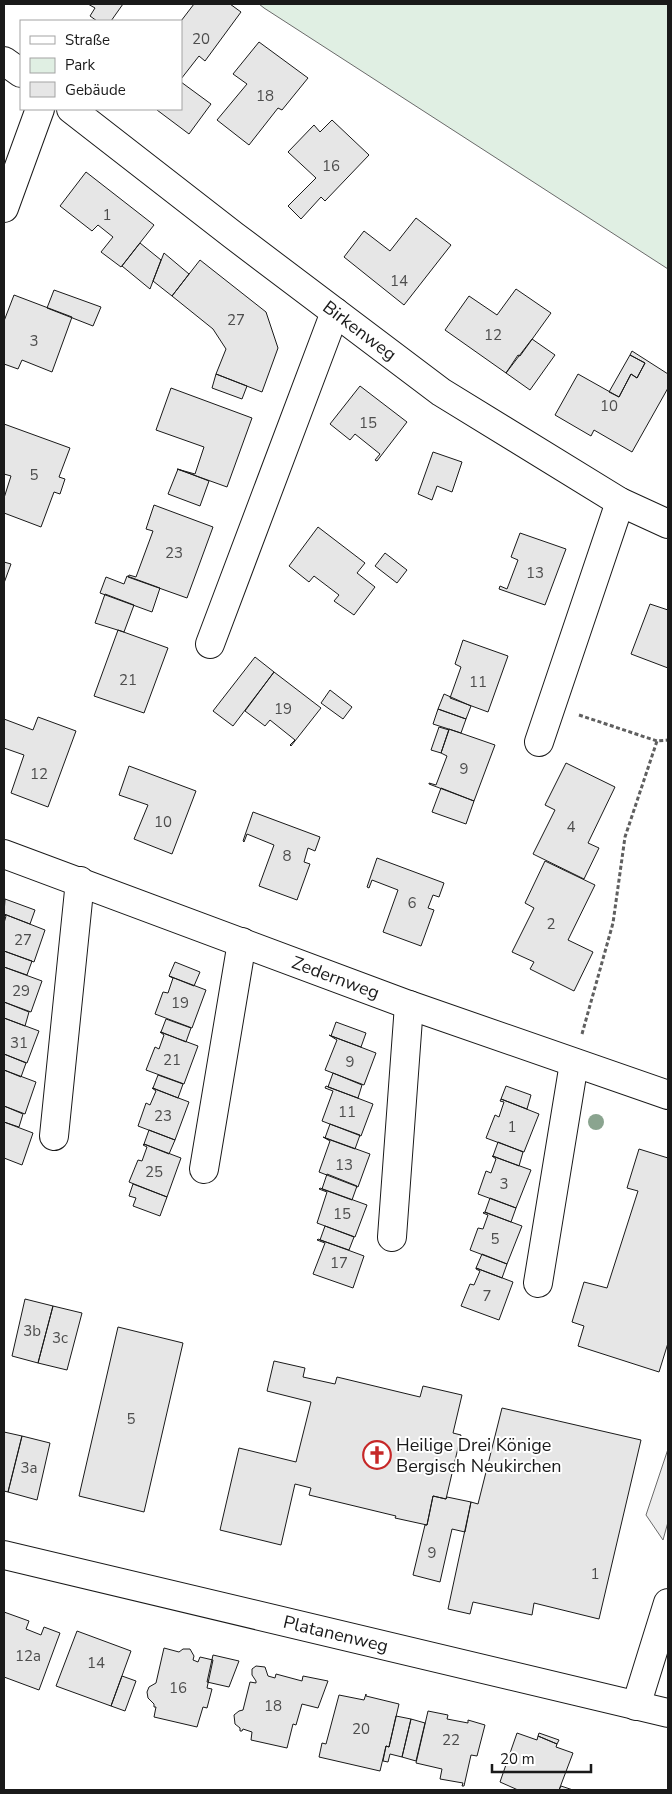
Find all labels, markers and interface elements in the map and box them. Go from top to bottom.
legend [20,20,182,110]
house number: 20 [192,29,210,49]
text: Straße [65,30,110,50]
text: Park [65,55,95,75]
text: Gebäude [65,80,126,100]
house number: 18 [256,86,274,106]
house number: 16 [322,156,340,176]
house number: 1 [102,205,112,225]
house number: 14 [390,271,408,291]
street label: Birkenweg [318,295,401,366]
house number: 27 [227,310,245,330]
house number: 12 [484,325,502,345]
house number: 3 [29,331,39,351]
house number: 10 [600,396,618,416]
house number: 15 [359,413,377,433]
house number: 5 [29,465,39,485]
house number: 23 [165,543,183,563]
house number: 13 [526,563,544,583]
house number: 21 [119,670,137,690]
house number: 11 [469,672,487,692]
house number: 19 [274,699,292,719]
house number: 9 [459,759,469,779]
house number: 12 [30,764,48,784]
house number: 10 [154,812,172,832]
house number: 4 [566,817,576,837]
house number: 8 [282,846,292,866]
house number: 6 [407,893,417,913]
house number: 2 [546,914,556,934]
house number: 27 [14,930,32,950]
street label: Zedernweg [289,950,383,1005]
house number: 29 [12,981,30,1001]
house number: 19 [171,993,189,1013]
house number: 31 [10,1033,28,1053]
house number: 21 [163,1050,181,1070]
house number: 9 [345,1052,355,1072]
house number: 11 [338,1102,356,1122]
house number: 23 [154,1106,172,1126]
house number: 1 [507,1117,517,1137]
house number: 13 [335,1155,353,1175]
house number: 25 [145,1162,163,1182]
house number: 3 [499,1174,509,1194]
house number: 15 [333,1204,351,1224]
house number: 5 [490,1229,500,1249]
house number: 17 [330,1253,348,1273]
house number: 7 [482,1286,492,1306]
house number: 3b [23,1321,41,1341]
house number: 3c [52,1328,68,1348]
house number: 5 [126,1409,136,1429]
place label: Heilige Drei Könige Bergisch Neukirchen [396,1433,562,1478]
church icon: Heilige Drei Könige Bergisch Neukirchen [362,1440,392,1470]
house number: 3a [21,1458,37,1478]
house number: 9 [427,1543,437,1563]
house number: 1 [590,1564,600,1584]
street label: Platanenweg [281,1610,391,1658]
house number: 12a [15,1646,41,1666]
house number: 14 [87,1653,105,1673]
house number: 16 [169,1678,187,1698]
house number: 18 [264,1696,282,1716]
house number: 20 [352,1719,370,1739]
house number: 22 [442,1730,460,1750]
scale bar [492,1742,591,1774]
text: 20 m [500,1749,535,1769]

